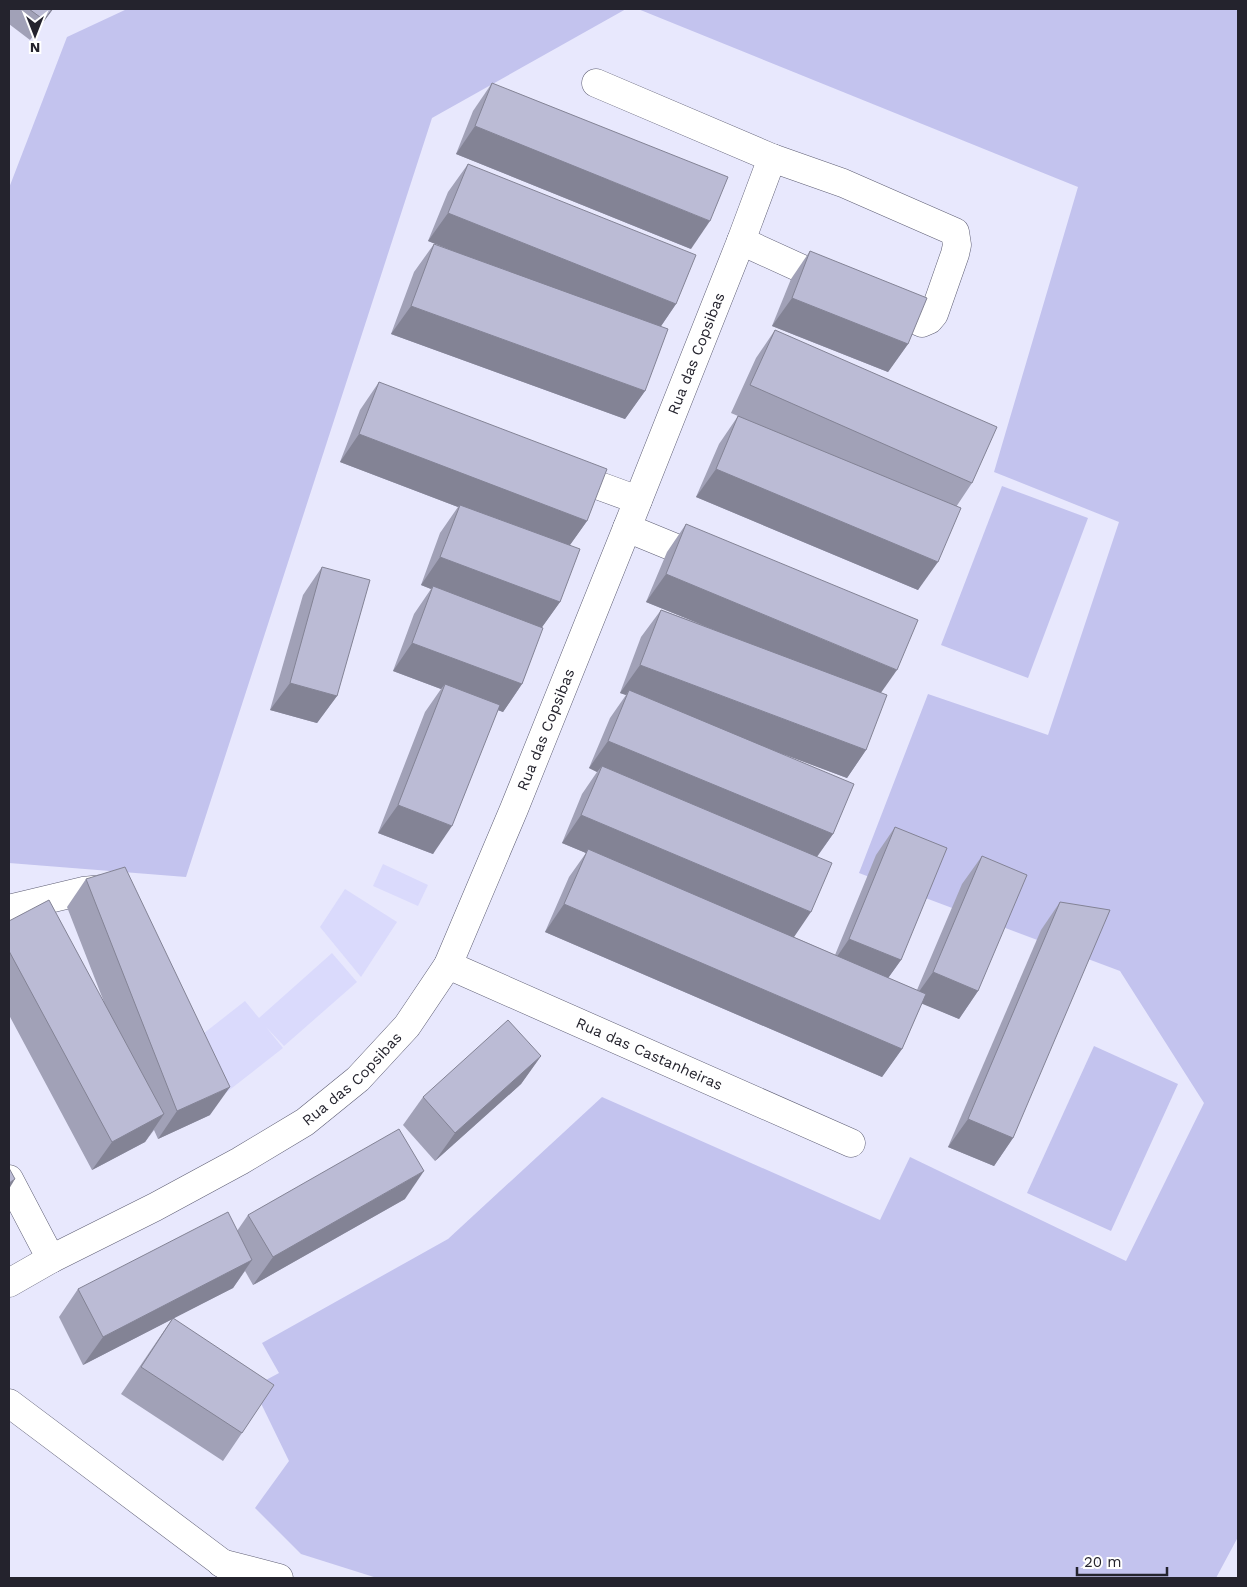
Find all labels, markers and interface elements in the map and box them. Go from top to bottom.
north arrow [10,10,60,60]
text: N [30,40,40,56]
street label: Rua das Copsibas [664,290,729,417]
street label: Rua das Copsibas [513,666,579,793]
street label: Rua das Castanheiras [573,1014,725,1094]
street label: Rua das Copsibas [299,1028,406,1130]
scale bar [1077,1544,1167,1576]
text: 20 m [1084,1553,1122,1571]

